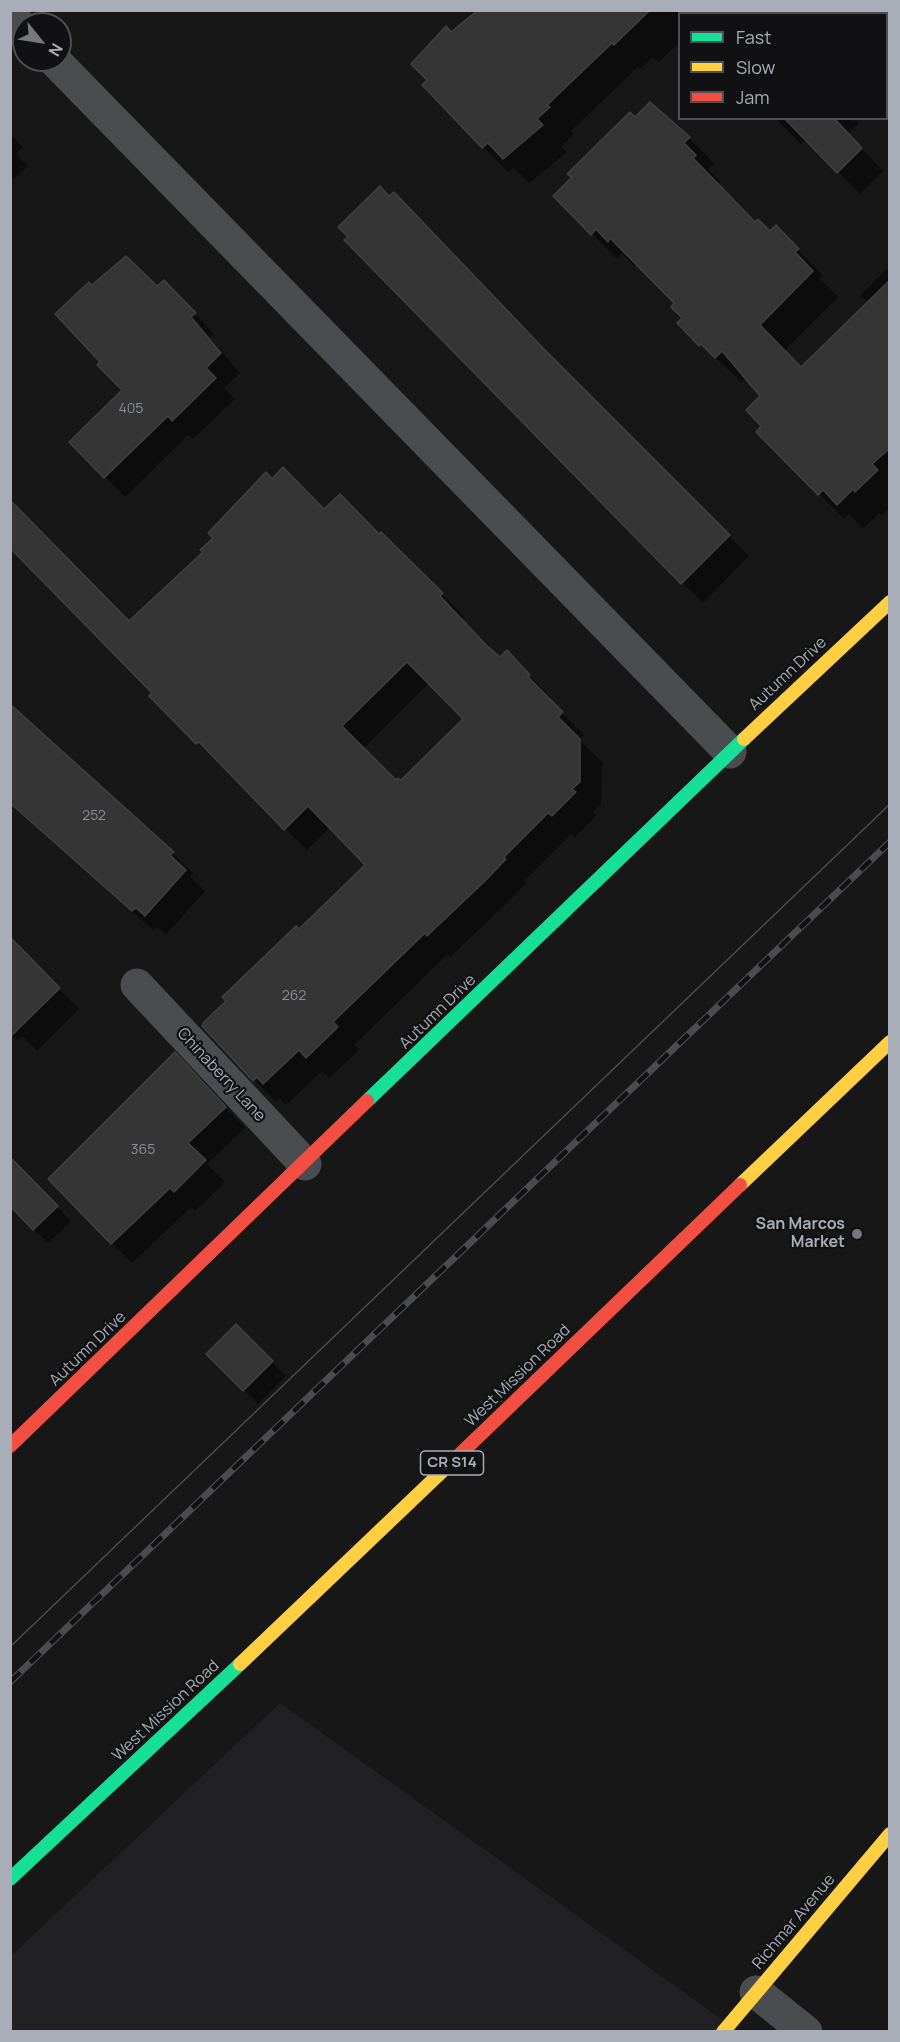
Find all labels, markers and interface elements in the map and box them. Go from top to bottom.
north arrow [12,12,72,72]
legend [678,12,888,120]
text: Fast [736,25,771,49]
text: N [43,40,68,60]
text: Slow [736,55,775,79]
text: Jam [736,85,770,109]
house number: 405 [119,401,143,417]
street label: Autumn Drive [745,633,831,715]
house number: 252 [82,808,106,824]
street label: Autumn Drive [396,971,480,1053]
house number: 262 [282,988,306,1004]
street label: Chinaberry Lane [173,1024,269,1126]
house number: 365 [131,1142,155,1158]
place label: San Marcos Market [756,1215,845,1253]
marker: San Marcos Market [850,1227,864,1241]
street label: Autumn Drive [46,1308,130,1390]
street label: West Mission Road [461,1321,575,1431]
road number: CR S14 [420,1451,484,1475]
street label: West Mission Road [109,1657,223,1765]
street label: Richmar Avenue [749,1870,839,1974]

